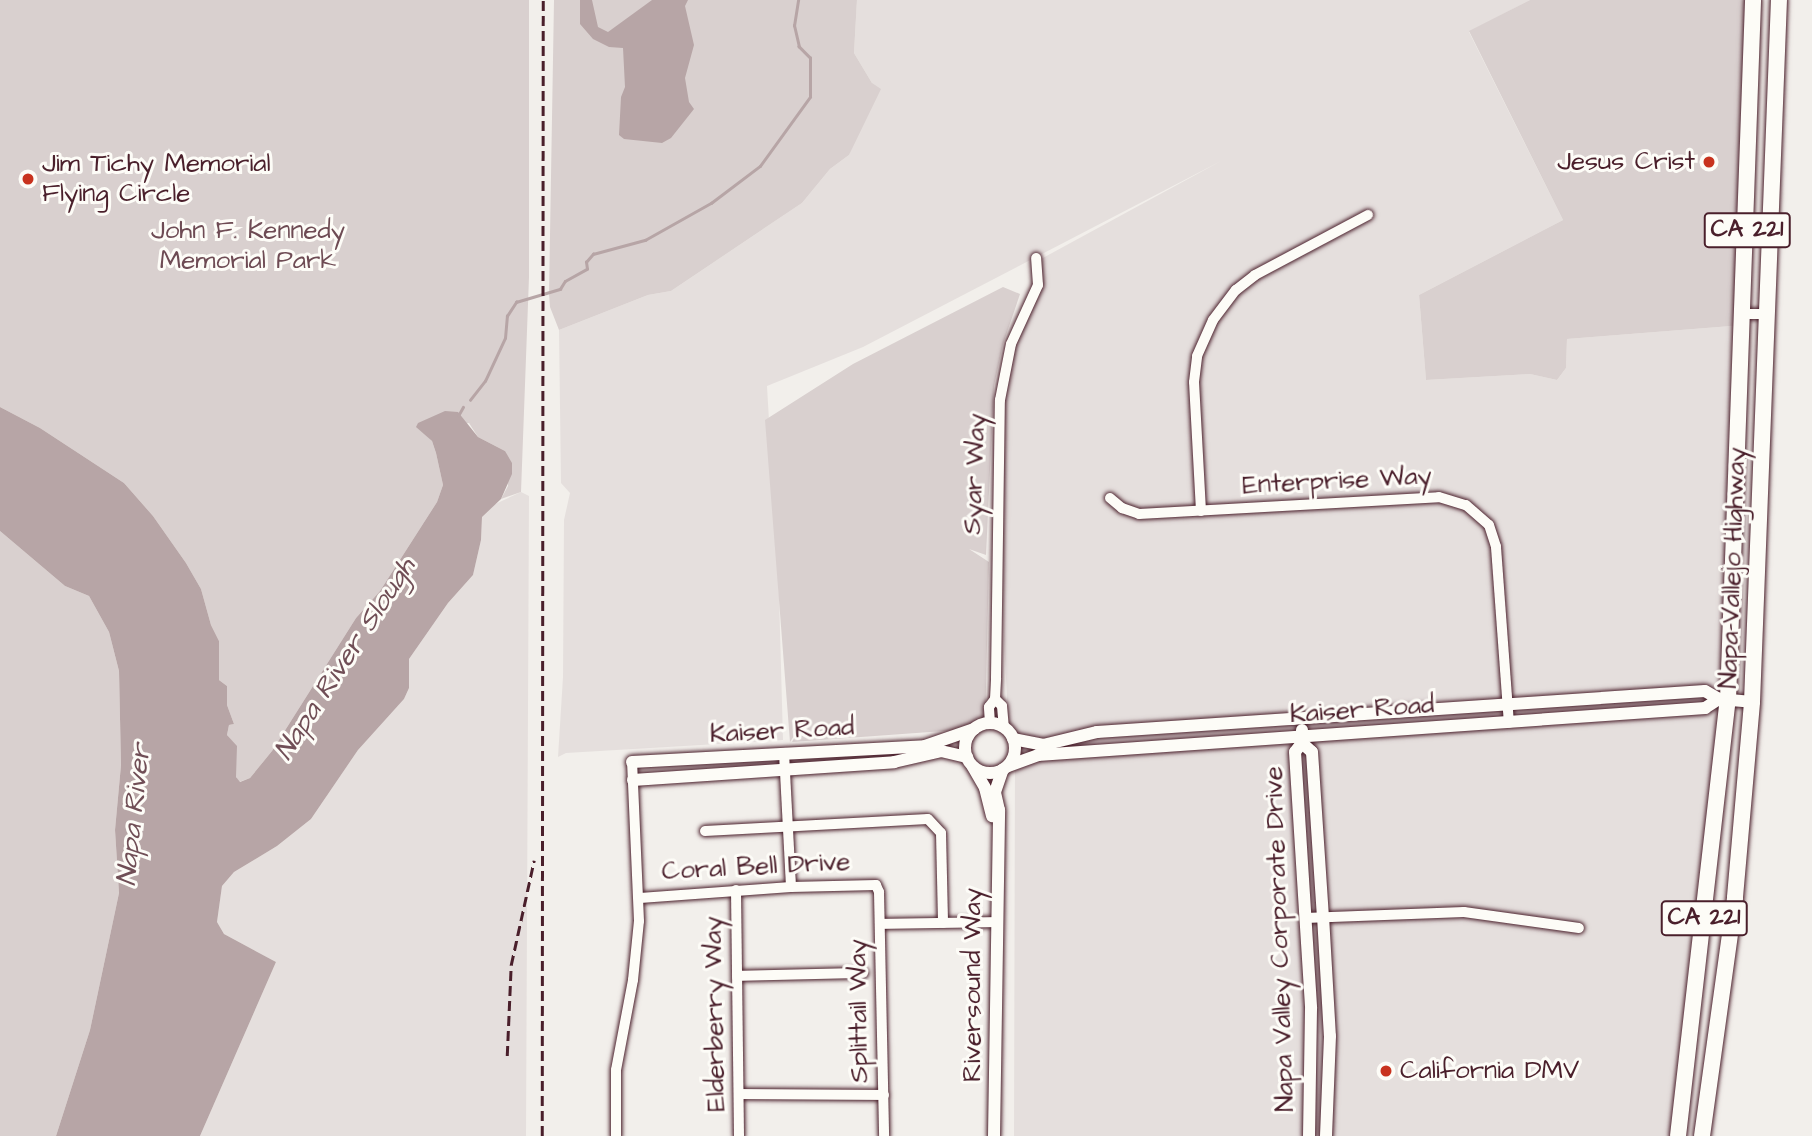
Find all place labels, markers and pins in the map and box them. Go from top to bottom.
place label: Jesus Crist [1557,146,1695,178]
place label: Jim Tichy Memorial Flying Circle [42,148,271,210]
marker: Jesus Crist [1701,154,1717,170]
marker: Jim Tichy Memorial Flying Circle [20,171,36,187]
place label: California DMV [1400,1055,1579,1087]
marker: California DMV [1378,1063,1394,1079]

